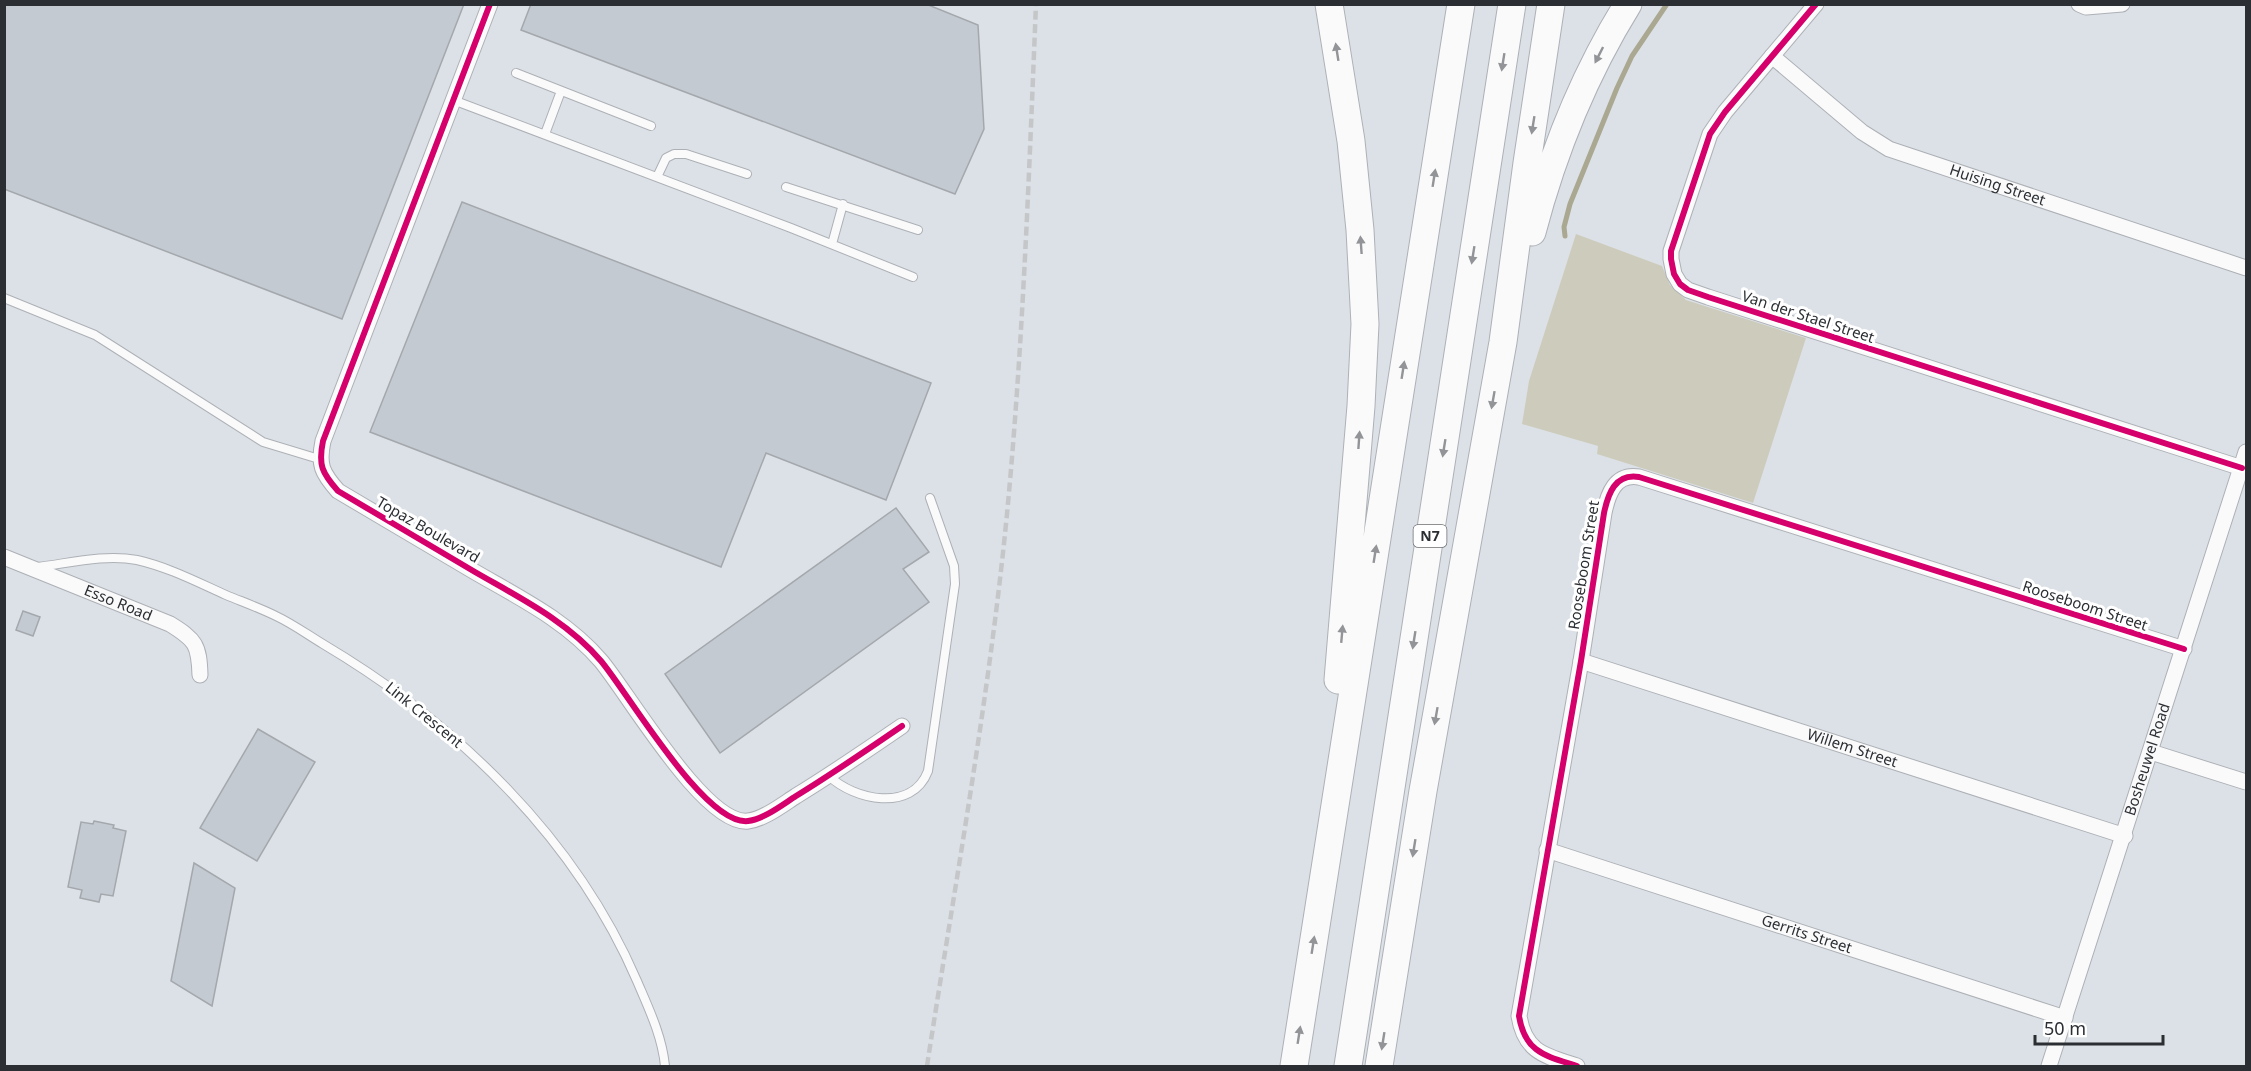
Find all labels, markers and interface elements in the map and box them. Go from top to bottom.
one-way arrow [1332,42,1341,61]
one-way arrow [1594,47,1604,64]
one-way arrow [1499,53,1508,72]
one-way arrow [1528,115,1537,134]
street label: Huising Street [1947,159,2049,210]
one-way arrow [1429,168,1438,187]
one-way arrow [1357,236,1366,255]
one-way arrow [1469,246,1478,265]
street label: Van der Stael Street [1739,285,1878,347]
one-way arrow [1399,361,1408,380]
one-way arrow [1488,391,1497,410]
one-way arrow [1354,431,1364,450]
one-way arrow [1439,438,1448,457]
street label: Topaz Boulevard [373,491,484,567]
street label: Rooseboom Street [1563,498,1603,631]
road number: N7 [1414,525,1446,547]
one-way arrow [1370,544,1379,563]
street label: Rooseboom Street [2020,575,2151,635]
street label: Esso Road [81,579,155,625]
one-way arrow [1337,625,1347,644]
one-way arrow [1409,631,1418,650]
street label: Link Crescent [382,677,468,752]
street label: Bosheuwel Road [2119,700,2174,818]
one-way arrow [1431,706,1440,725]
street label: Willem Street [1805,723,1901,771]
one-way arrow [1409,839,1418,858]
street label: Gerrits Street [1759,909,1855,957]
one-way arrow [1309,936,1318,955]
scale bar [2035,1008,2162,1046]
text: 50 m [2044,1016,2086,1040]
one-way arrow [1295,1025,1304,1044]
one-way arrow [1379,1032,1388,1051]

